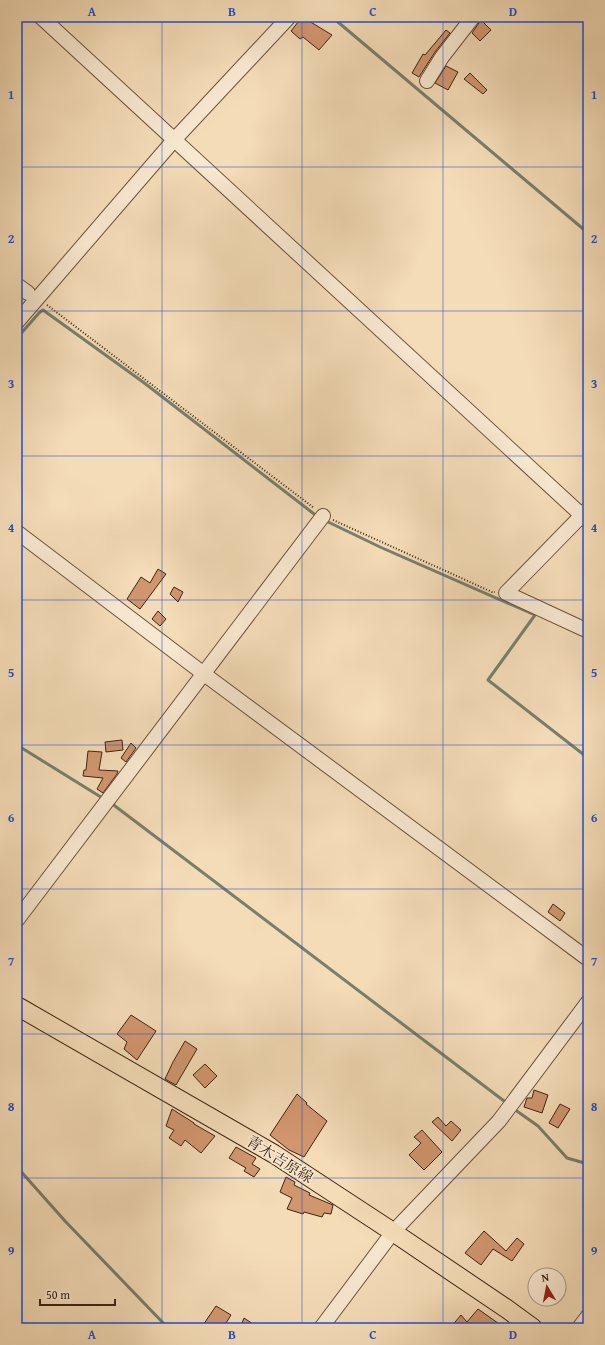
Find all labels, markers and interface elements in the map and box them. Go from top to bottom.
text: A [88,2,97,21]
text: B [228,2,236,21]
text: C [369,2,377,21]
text: D [509,2,517,21]
text: 1 [8,85,14,104]
text: 1 [591,85,597,104]
text: 2 [8,229,15,248]
text: 2 [591,229,598,248]
text: 3 [8,374,14,393]
text: 3 [591,374,597,393]
text: 4 [8,518,15,537]
text: 4 [591,518,598,537]
text: 5 [8,663,15,682]
text: 5 [591,663,598,682]
text: 6 [8,808,15,827]
text: 6 [591,808,598,827]
text: 7 [8,952,15,971]
text: 7 [591,952,598,971]
text: 8 [8,1097,15,1116]
text: 8 [591,1097,598,1116]
street label: 青木吉原線 [243,1130,317,1188]
text: 9 [8,1241,15,1260]
text: 9 [591,1241,598,1260]
north arrow [527,1267,567,1307]
text: N [540,1269,551,1286]
scale bar [40,1281,115,1307]
text: 50 m [46,1286,70,1303]
text: A [88,1325,97,1344]
text: B [228,1325,236,1344]
text: C [369,1325,377,1344]
text: D [509,1325,517,1344]

